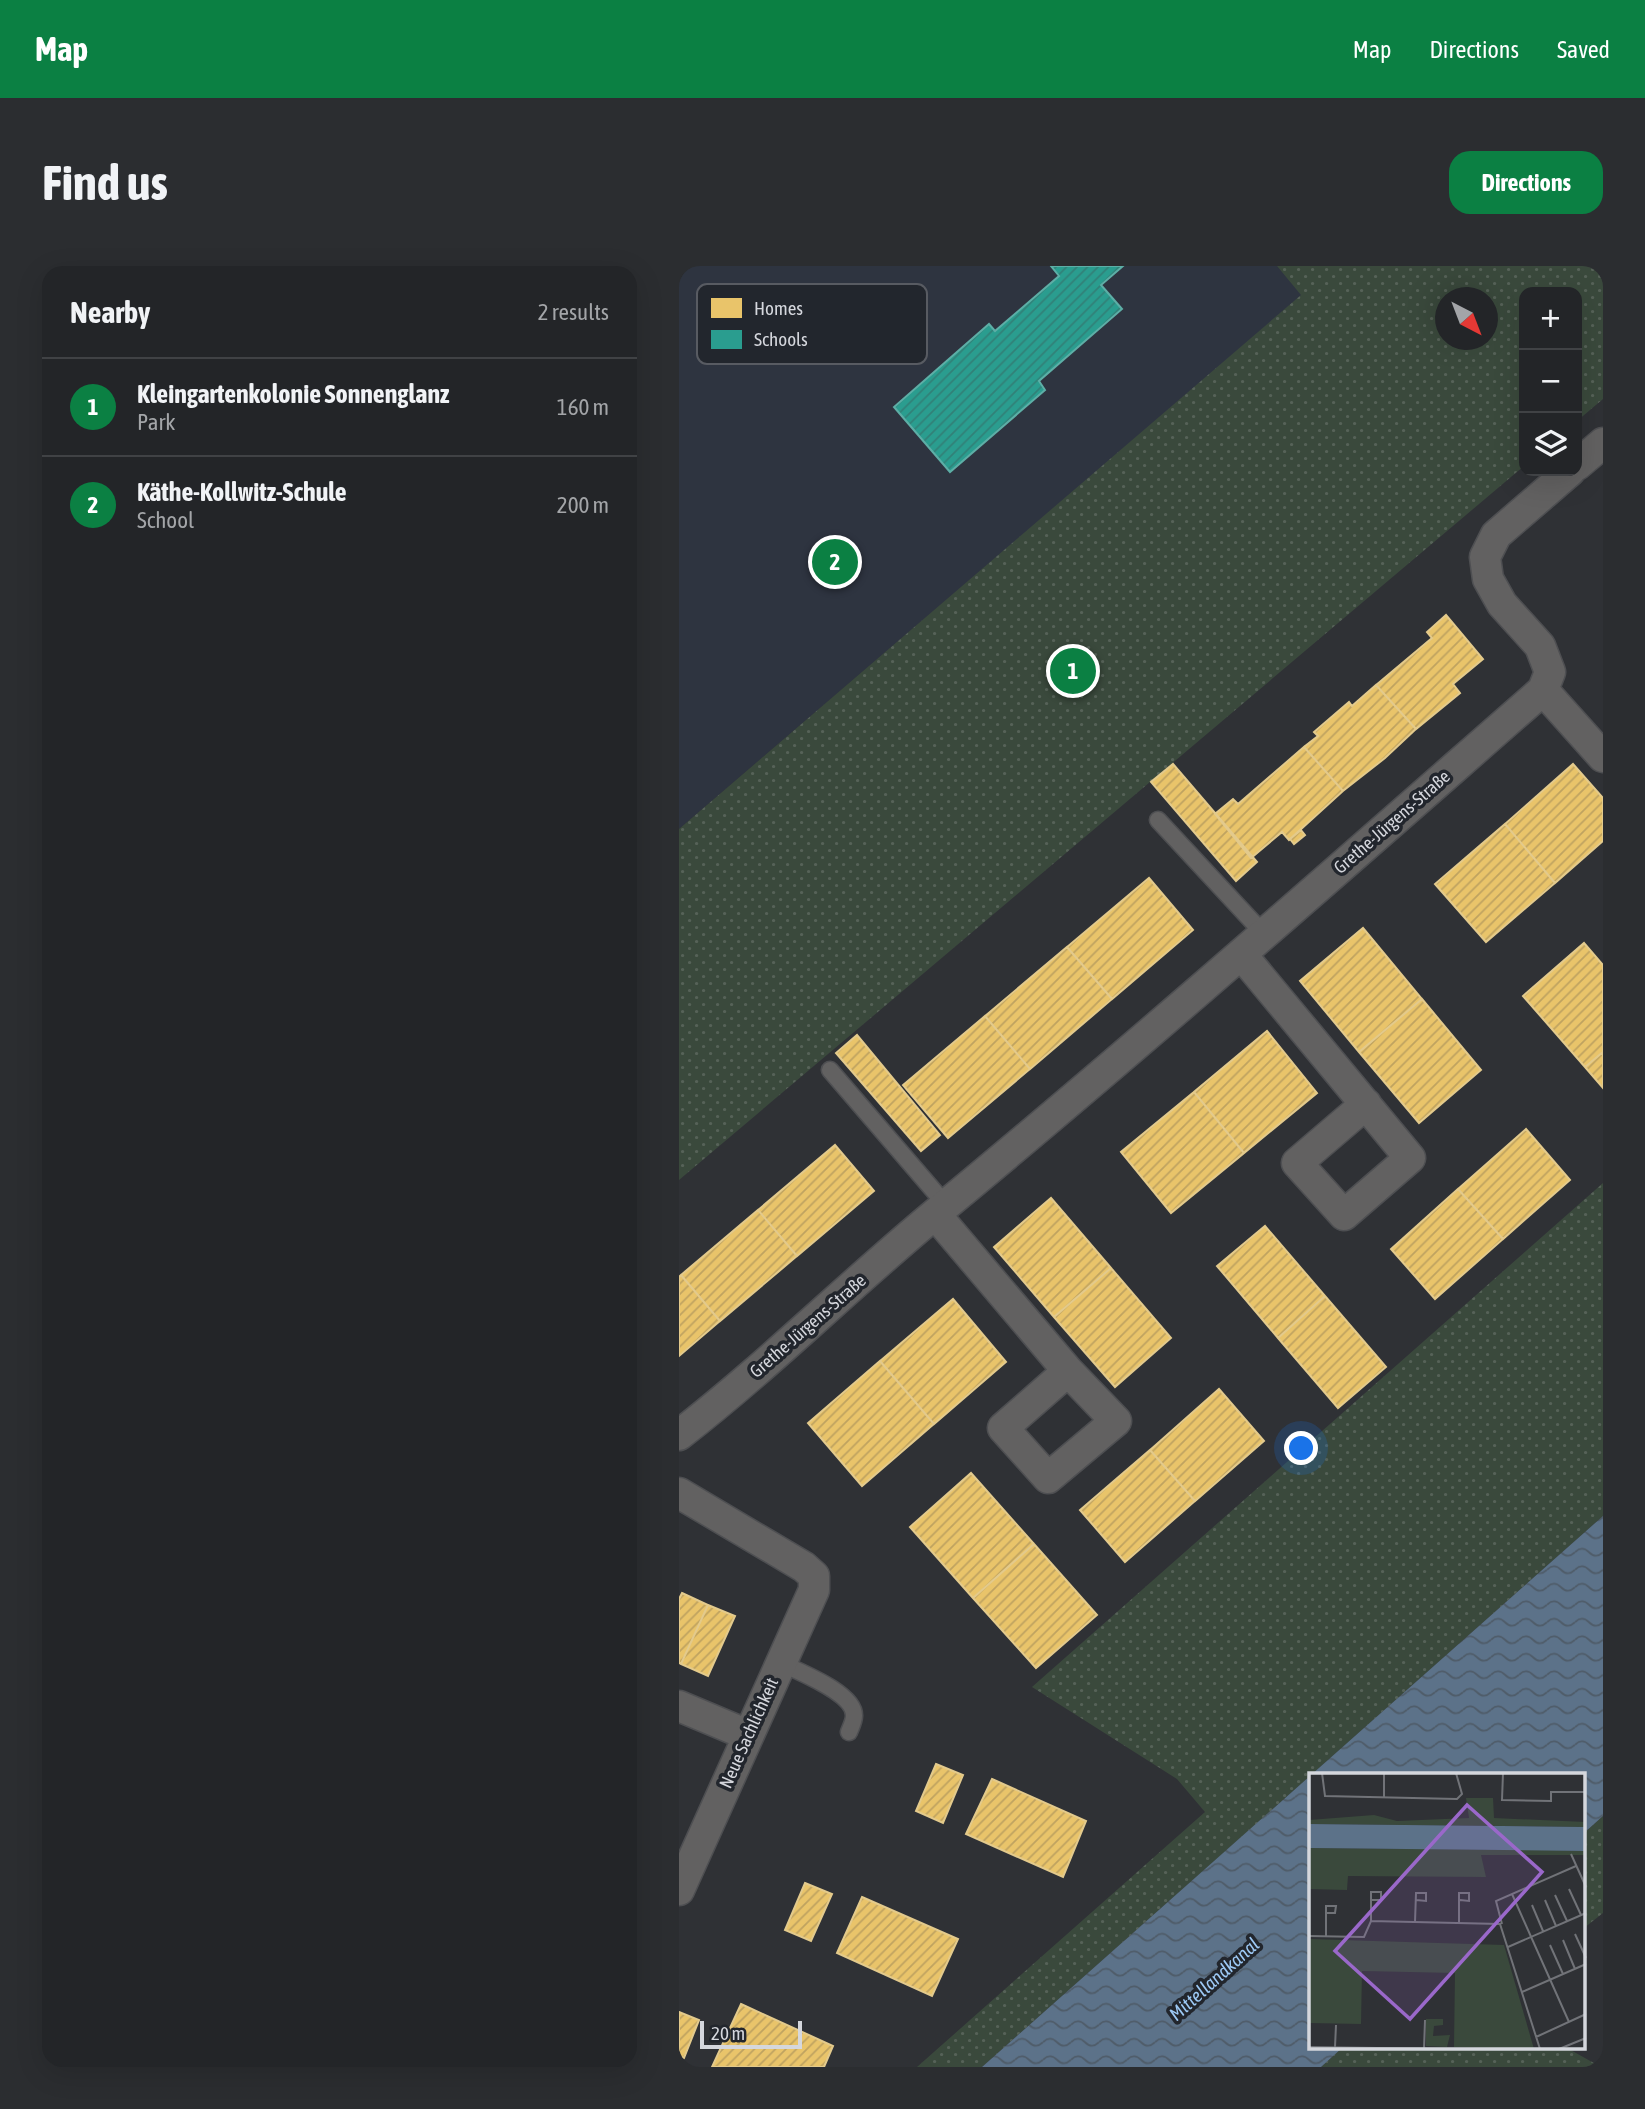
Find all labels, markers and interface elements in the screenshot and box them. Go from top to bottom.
text: Map [35,30,88,68]
text: Map [1353,36,1391,63]
text: Directions [1429,36,1519,63]
text: Saved [1557,36,1610,63]
button: Directions [1449,151,1603,214]
text: Find us [42,154,168,210]
legend [697,284,927,364]
north arrow [1435,287,1498,350]
map controls [1519,287,1582,476]
button: + [1519,287,1582,350]
text: Nearby [70,295,150,329]
text: Homes [754,297,803,319]
text: 2 results [538,299,609,325]
text: Schools [754,328,808,350]
button: − [1519,350,1582,413]
text: Kleingartenkolonie Sonnenglanz [137,379,449,409]
text: 1 [88,394,98,420]
text: 160 m [557,394,609,420]
text: Park [137,409,175,435]
button: layers [1519,413,1582,476]
text: Käthe-Kollwitz-Schule [137,477,347,507]
text: 2 [88,492,98,518]
text: 200 m [557,492,609,518]
text: School [137,507,194,533]
pin: 2 [812,536,858,588]
pin: 1 [1050,645,1096,697]
street label: Grethe-Jürgens-Straße [1329,766,1454,878]
street label: Grethe-Jürgens-Straße [745,1270,870,1382]
your location [1284,1431,1318,1465]
street label: Neue Sachlichkeit [715,1674,782,1791]
inset map [1309,1773,1585,2050]
water label: Mittellandkanal [1165,1933,1263,2025]
scale bar [700,2018,801,2050]
text: 20 m [711,2022,745,2044]

